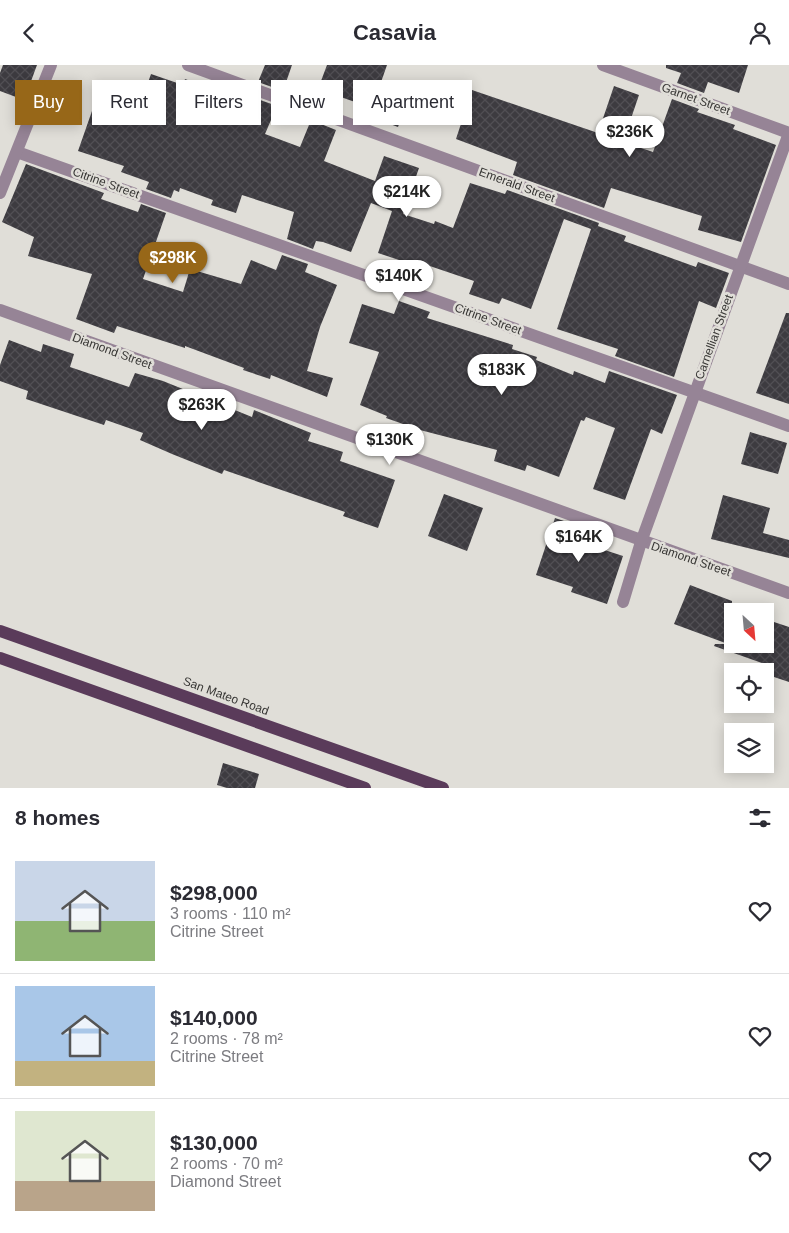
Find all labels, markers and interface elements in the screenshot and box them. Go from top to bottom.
icon: back [15,19,43,47]
icon: person [746,19,774,47]
text: Casavia [353,20,436,45]
chip: Buy [15,80,82,125]
chip: Rent [92,80,166,125]
chip: Filters [176,80,261,125]
chip: New [271,80,343,125]
chip: Apartment [353,80,472,125]
street label: Garnet Street [660,80,733,118]
pin: $236K [595,116,665,158]
text: $236K [606,123,654,140]
street label: Citrine Street [71,164,142,202]
street label: Emerald Street [477,165,558,205]
pin: $214K [372,175,442,218]
text: $214K [383,183,431,200]
pin: $298K [138,241,208,284]
text: $298K [149,249,197,266]
pin: $140K [364,259,434,302]
text: $140K [375,267,423,284]
street label: Carnellian Street [692,292,736,381]
street label: Citrine Street [453,300,524,338]
street label: Diamond Street [70,330,154,372]
pin: $183K [467,353,537,396]
text: $183K [478,361,526,378]
pin: $263K [167,389,237,431]
text: $263K [178,396,226,413]
pin: $130K [355,423,425,466]
text: $130K [366,431,414,448]
pin: $164K [544,521,614,563]
text: $164K [555,528,603,545]
street label: Diamond Street [649,539,733,579]
north arrow [724,603,774,653]
map controls [724,603,774,773]
button: locate [724,663,774,713]
street label: San Mateo Road [181,674,271,718]
button: layers [724,723,774,773]
icon: filters [746,804,774,832]
text: 8 homes [15,806,100,829]
icon: home [55,881,115,941]
text: $298,000 [170,881,258,904]
icon: heart [746,897,774,925]
text: 3 rooms · 110 m² [170,905,291,922]
text: Citrine Street [170,923,263,940]
icon: home [55,1006,115,1066]
text: $140,000 [170,1006,258,1029]
icon: heart [746,1022,774,1050]
text: 2 rooms · 78 m² [170,1030,283,1047]
text: Citrine Street [170,1048,263,1065]
icon: home [55,1131,115,1191]
text: $130,000 [170,1131,258,1154]
icon: heart [746,1147,774,1175]
text: 2 rooms · 70 m² [170,1155,283,1172]
text: Diamond Street [170,1173,281,1190]

